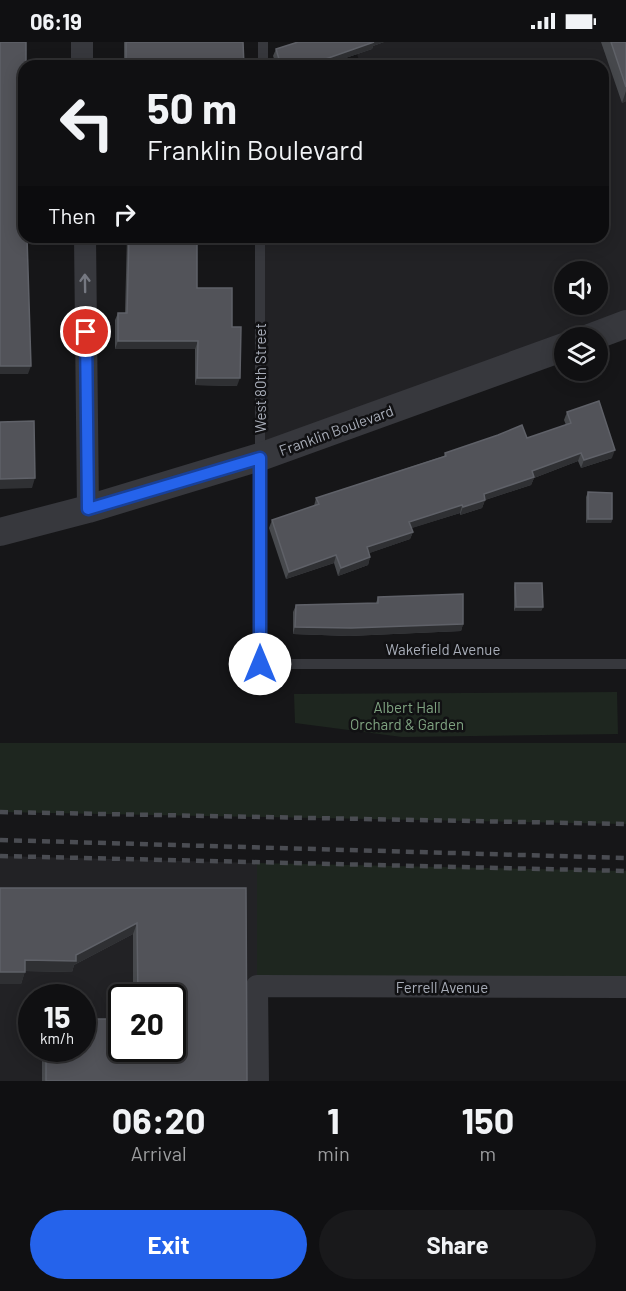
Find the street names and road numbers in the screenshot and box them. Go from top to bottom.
street label: West 80th Street [251,323,269,433]
street label: Franklin Boulevard [276,401,396,459]
street label: Wakefield Avenue [386,640,500,658]
street label: Ferrell Avenue [396,978,488,996]

